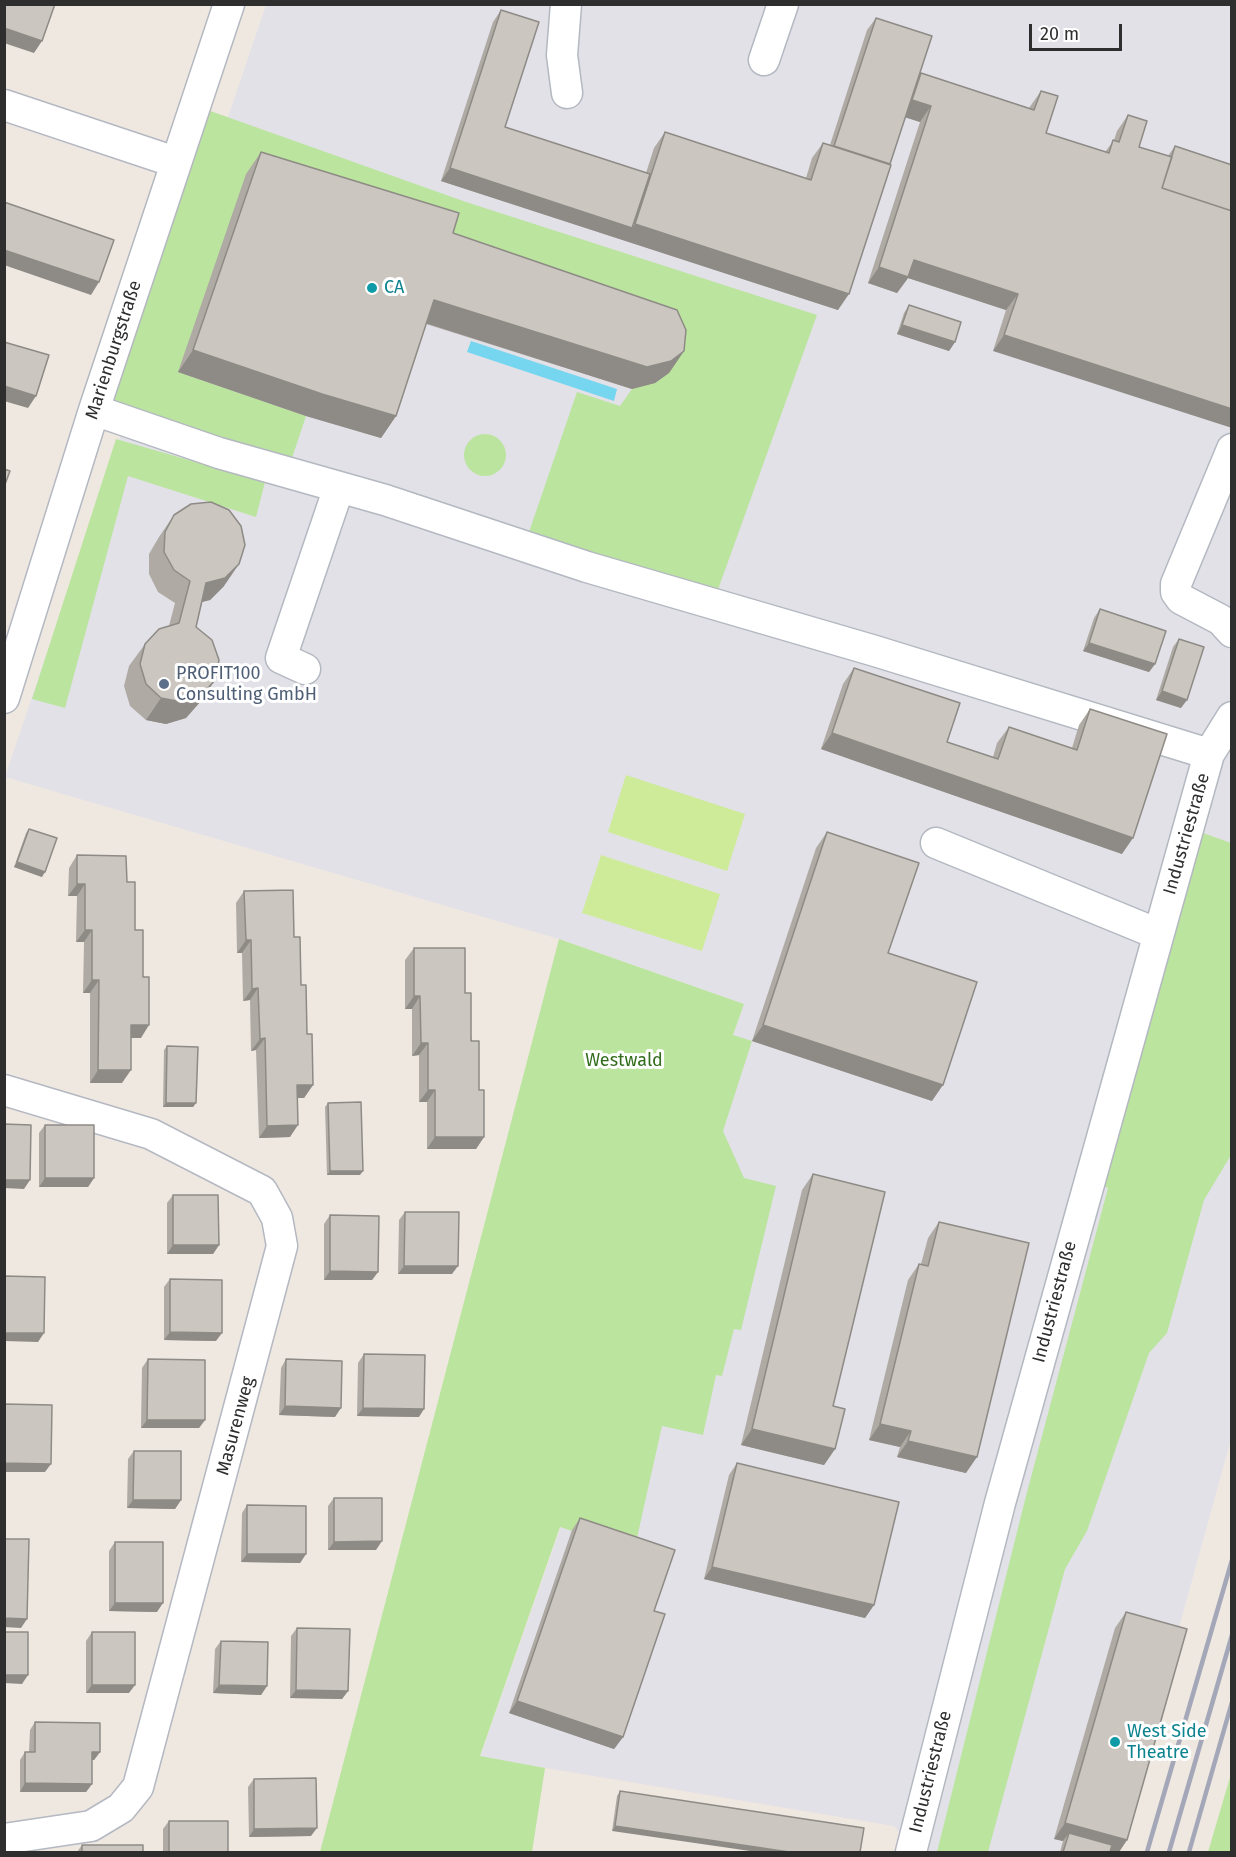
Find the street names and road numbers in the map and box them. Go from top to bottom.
street label: Marienburgstraße [81,278,147,422]
street label: Industriestraße [1159,771,1215,897]
street label: Industriestraße [1028,1239,1082,1365]
street label: Masurenweg [212,1374,260,1478]
street label: Industriestraße [905,1709,957,1835]

